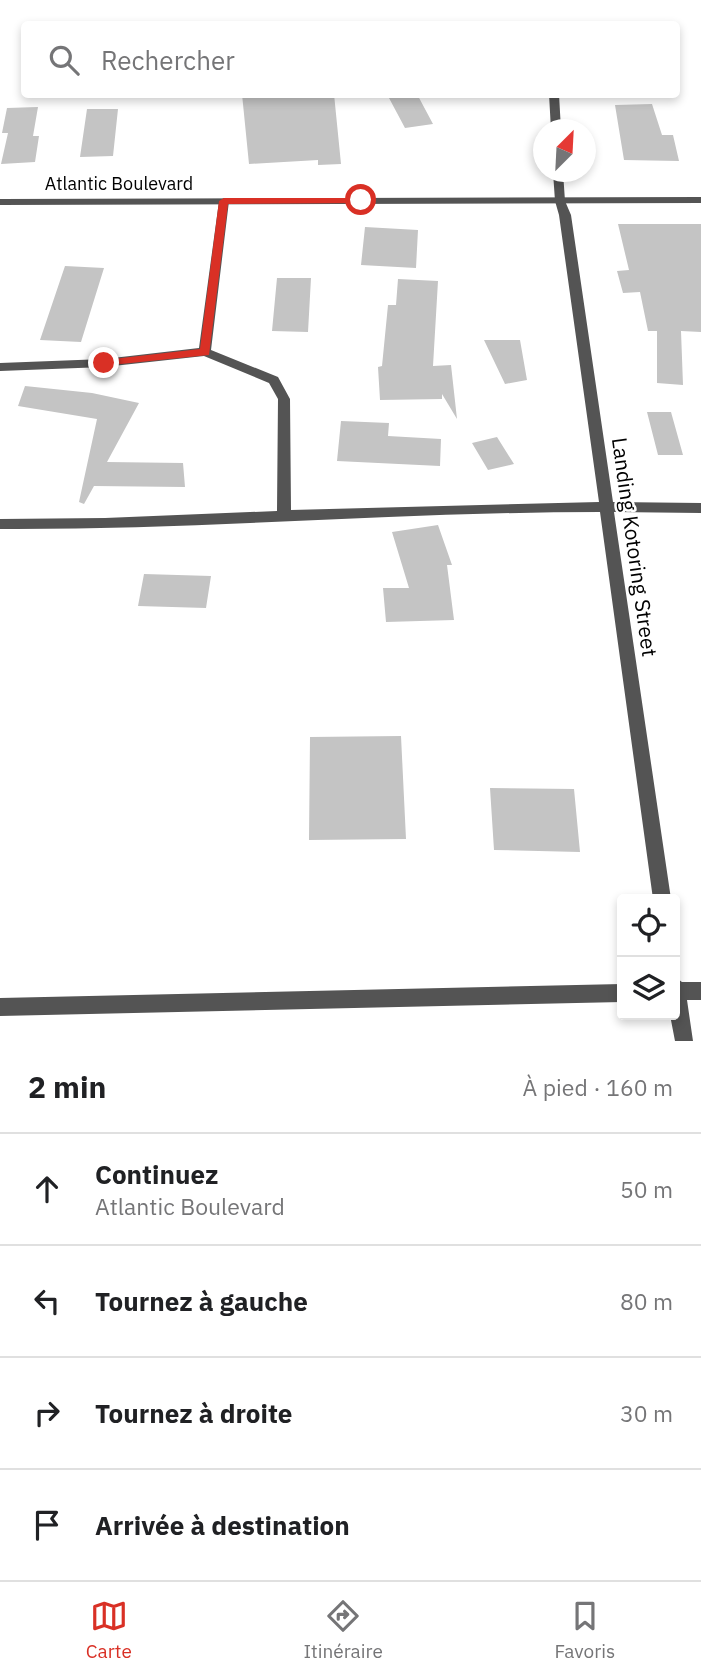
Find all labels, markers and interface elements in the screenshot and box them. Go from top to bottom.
search box [21,21,680,98]
icon: search [45,41,83,79]
text: Rechercher [101,43,235,77]
north arrow [533,119,596,182]
street label: Atlantic Boulevard [45,172,193,195]
route start [345,184,376,215]
route end [88,347,119,378]
street label: Landing Kotoring Street [606,435,664,658]
map controls [617,894,680,1020]
button: locate [617,894,680,957]
button: layers [617,957,680,1020]
text: 2 min [28,1067,106,1106]
text: À pied · 160 m [523,1072,673,1102]
text: Continuez [95,1157,218,1191]
icon: ahead [28,1170,66,1208]
text: 50 m [620,1174,673,1204]
text: Atlantic Boulevard [95,1191,285,1221]
icon: left [28,1282,66,1320]
text: Tournez à gauche [95,1284,308,1318]
text: 80 m [620,1286,673,1316]
icon: right [28,1394,66,1432]
text: Tournez à droite [95,1396,292,1430]
text: 30 m [620,1398,673,1428]
icon: arrive [28,1506,66,1544]
text: Arrivée à destination [95,1508,350,1542]
tab: Carte [86,1597,132,1663]
tab: Itinéraire [303,1597,383,1663]
tab: Favoris [554,1597,615,1663]

